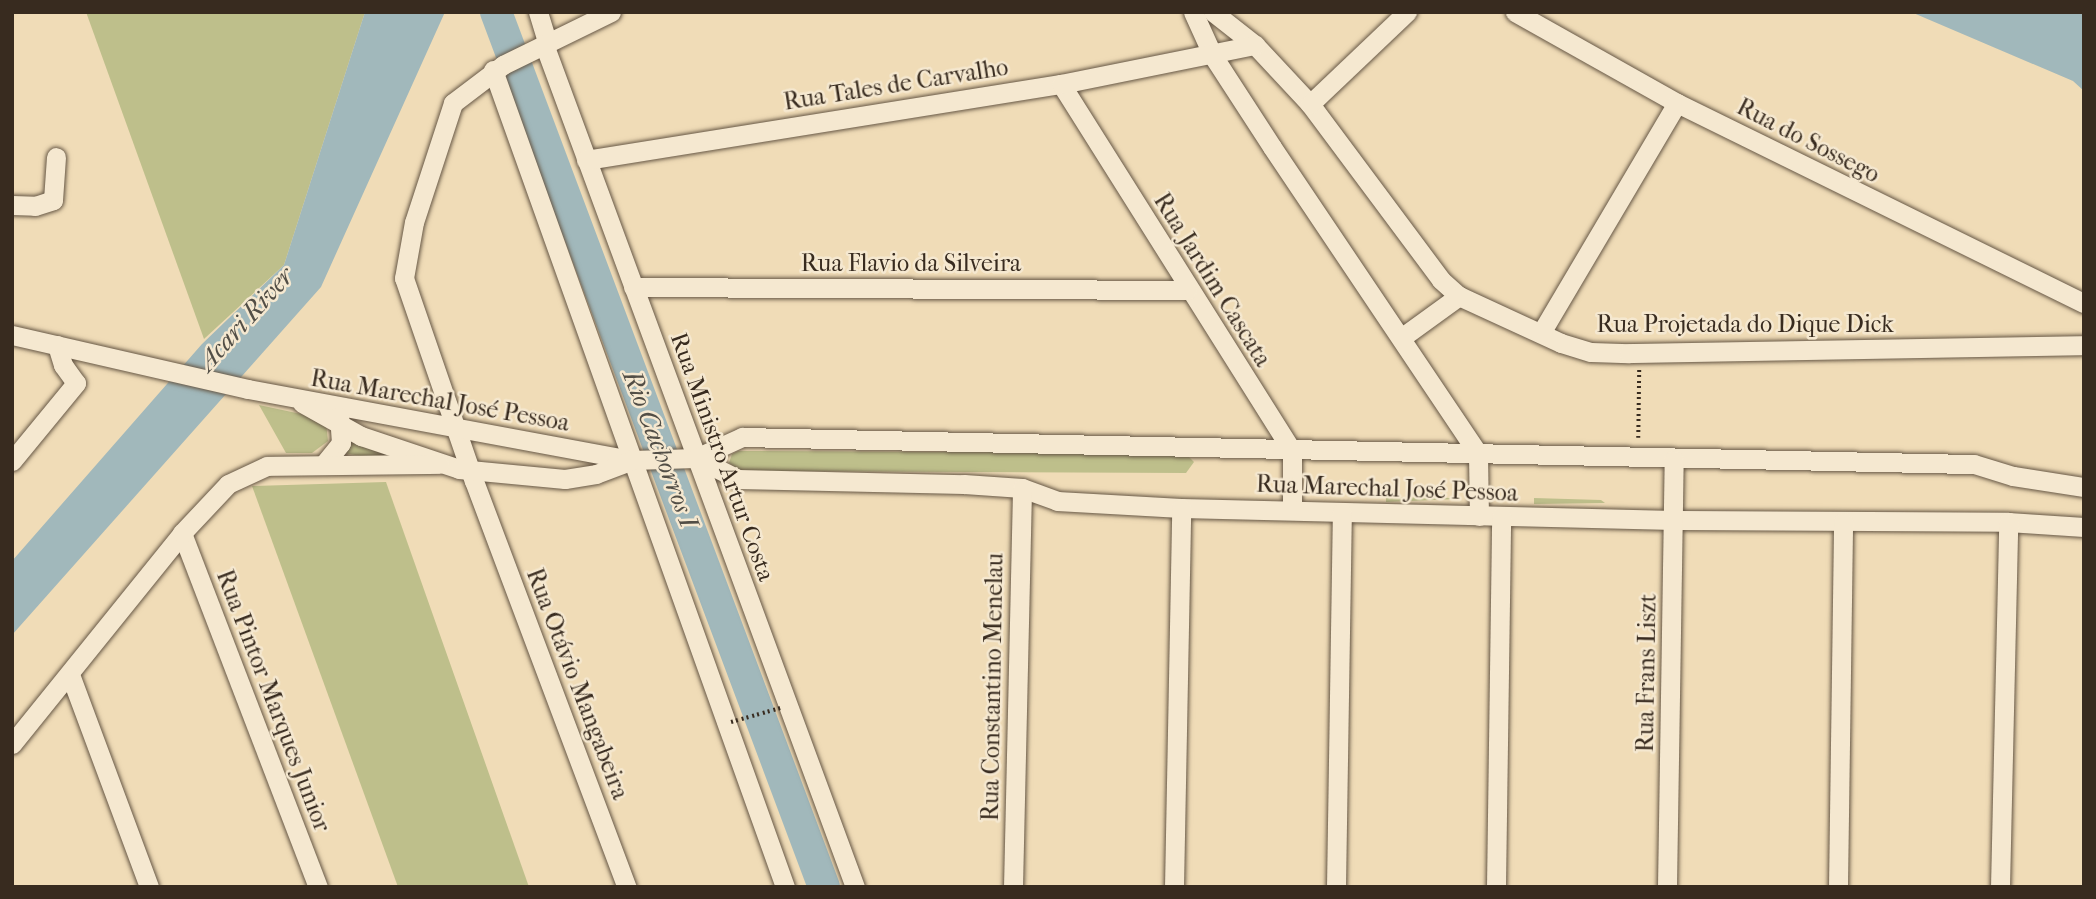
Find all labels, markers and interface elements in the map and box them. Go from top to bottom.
street label: Rua Tales de Carvalho [782,53,1010,117]
street label: Rua do Sossego [1732,93,1884,189]
street label: Rua Jardim Cascata [1147,188,1277,372]
street label: Rua Flavio da Silveira [801,250,1021,278]
water label: Acari River [192,261,300,377]
street label: Rua Projetada do Dique Dick [1596,311,1894,339]
street label: Rua Ministro Artur Costa [664,329,780,585]
street label: Rua Marechal José Pessoa [308,364,572,438]
water label: Rio Cachorros I [616,366,704,532]
street label: Rua Marechal José Pessoa [1256,470,1518,508]
street label: Rua Constantino Menelau [976,553,1010,821]
street label: Rua Otávio Mangabeira [520,564,634,804]
street label: Rua Pintor Marques Junior [210,566,336,836]
street label: Rua Frans Liszt [1631,593,1663,753]

